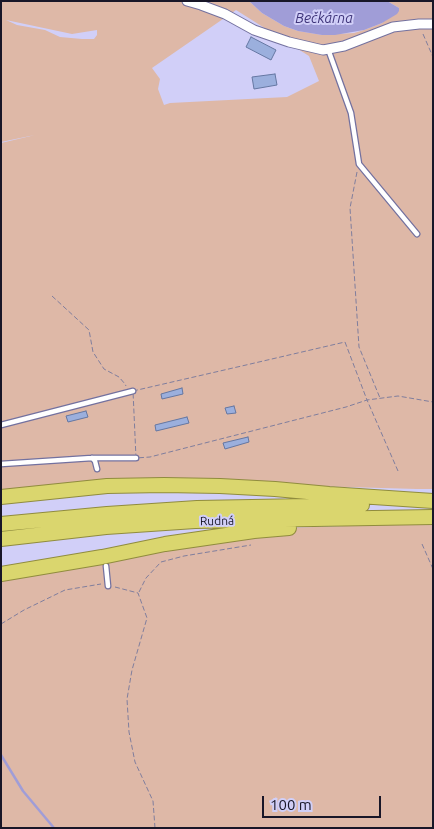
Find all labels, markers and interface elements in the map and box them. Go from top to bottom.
water label: Bečkárna [295,10,353,26]
street label: Rudná [200,514,234,528]
scale bar [264,786,383,818]
text: 100 m [270,796,312,813]

